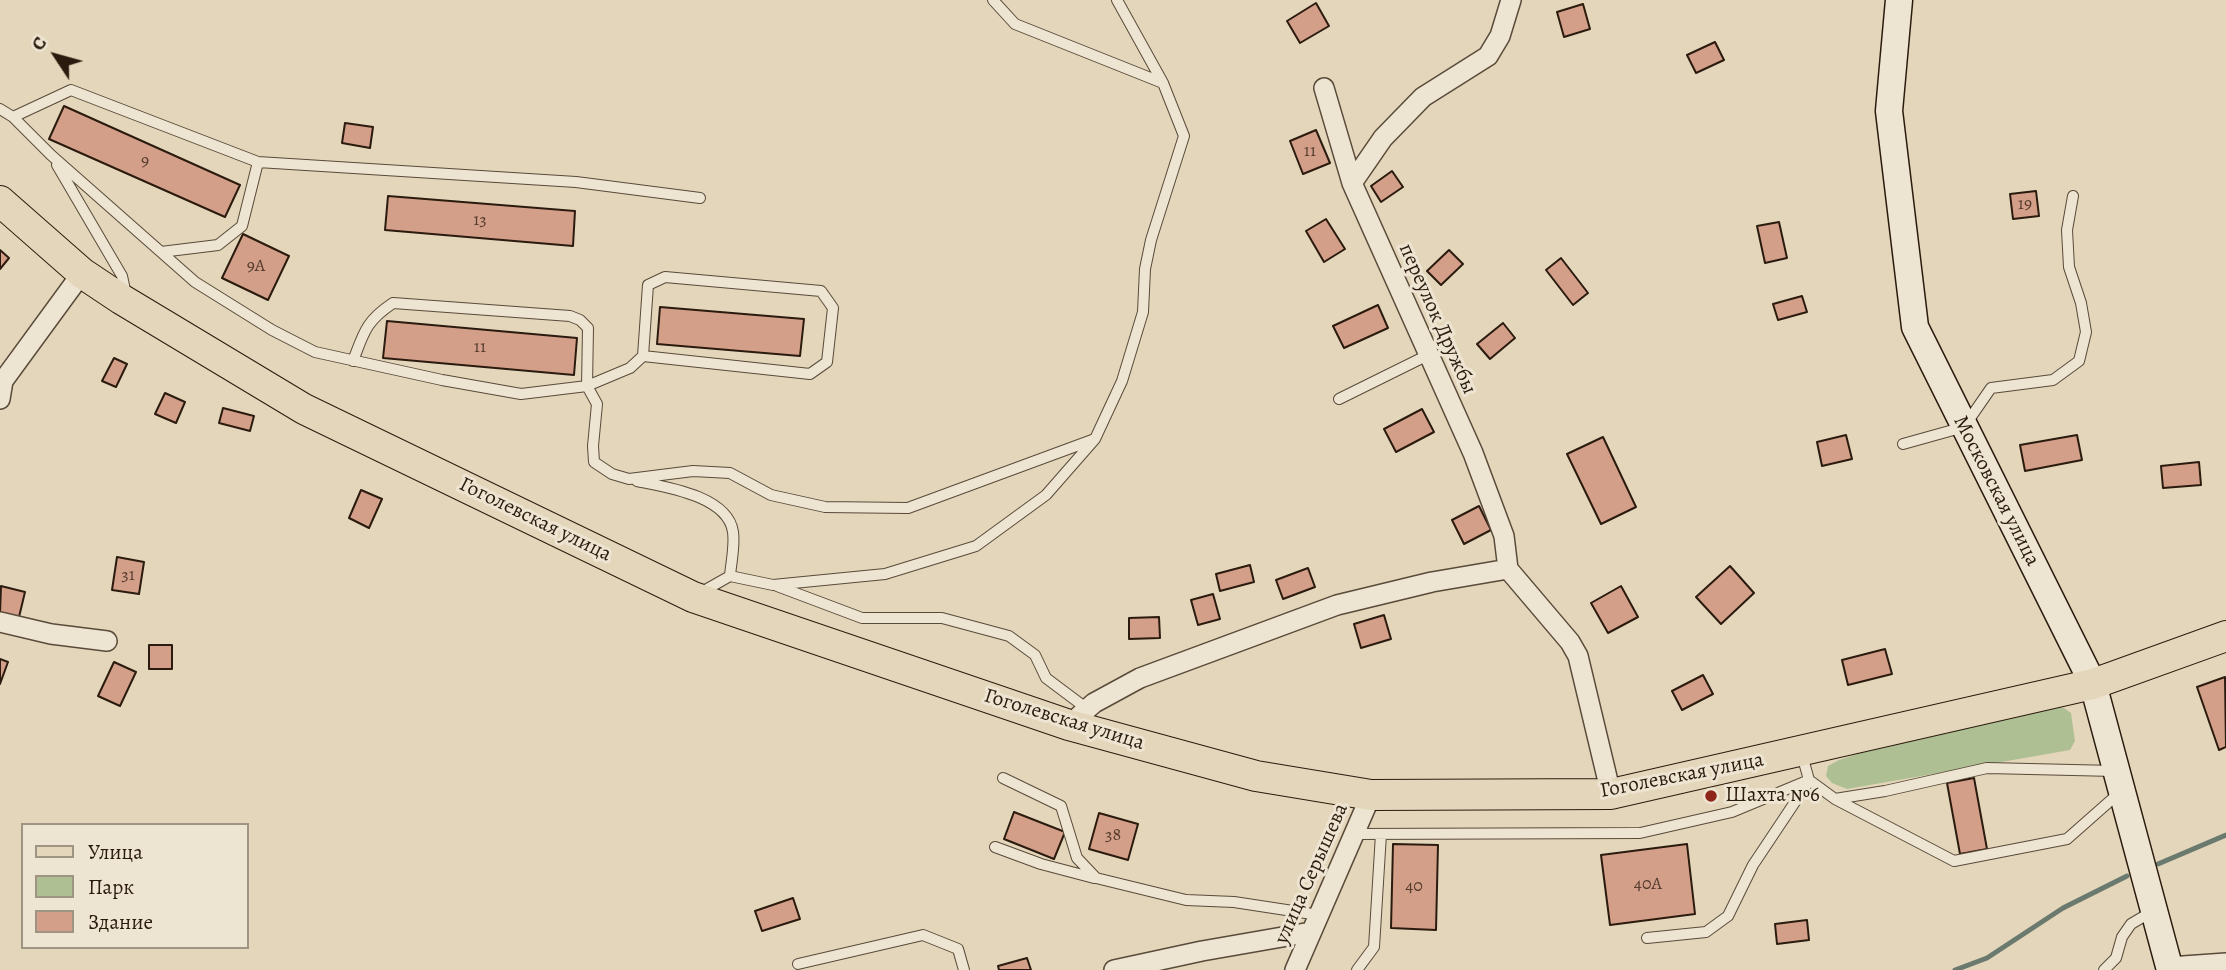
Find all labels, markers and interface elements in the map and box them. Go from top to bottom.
north arrow [21,21,91,91]
text: С [25,31,53,56]
house number: 11 [1304,141,1316,163]
house number: 9 [141,151,149,173]
house number: 19 [2018,194,2032,216]
house number: 13 [473,210,487,232]
street label: переулок Дружбы [1392,240,1482,398]
house number: 9А [247,256,265,278]
house number: 11 [474,337,486,359]
street label: Московская улица [1947,412,2045,570]
street label: Гоголевская улица [455,472,615,568]
house number: 31 [121,565,135,587]
street label: Гоголевская улица [981,684,1147,756]
street label: Гоголевская улица [1598,748,1766,804]
place label: Шахта №6 [1725,783,1820,809]
marker: Шахта №6 [1703,788,1719,804]
street label: улица Серышева [1270,800,1354,948]
legend [21,823,248,949]
house number: 38 [1105,825,1121,847]
text: Улица [88,838,143,866]
text: Парк [88,873,134,901]
house number: 40А [1634,874,1662,896]
house number: 40 [1405,876,1423,898]
text: Здание [88,908,153,936]

